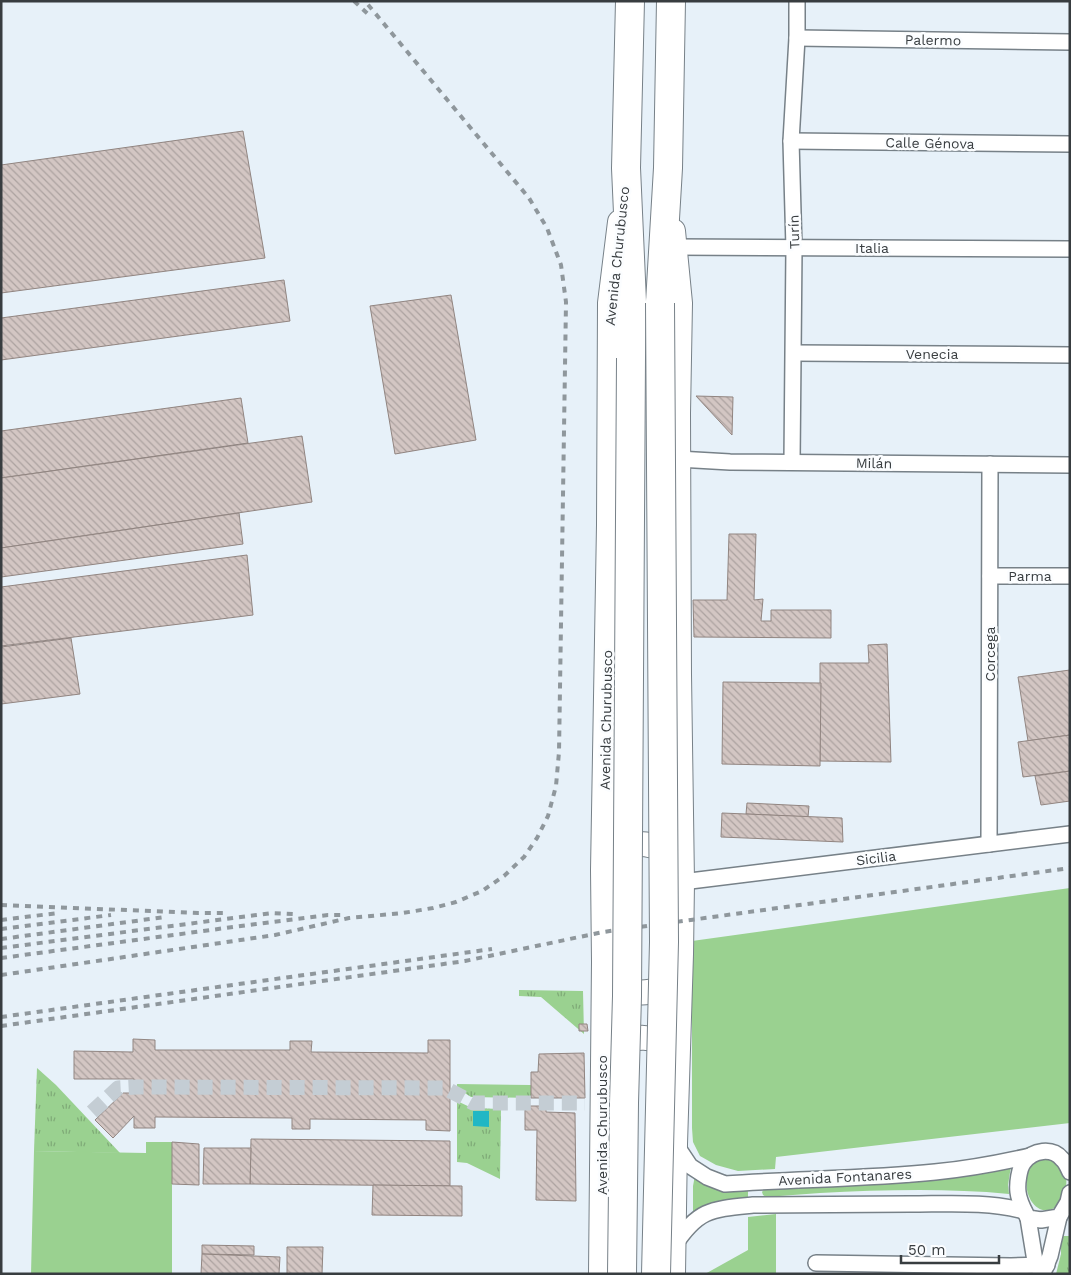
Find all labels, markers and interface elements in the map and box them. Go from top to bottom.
street label: Palermo [905,32,961,48]
street label: Calle Génova [885,134,975,152]
street label: Avenida Churubusco [602,186,632,326]
street label: Turín [785,215,803,249]
street label: Italia [855,240,889,256]
street label: Venecia [906,346,958,362]
street label: Milán [856,455,892,471]
street label: Parma [1008,568,1052,584]
street label: Corcega [982,627,998,681]
street label: Avenida Churubusco [597,650,615,790]
street label: Sicilia [855,848,897,868]
street label: Avenida Churubusco [594,1055,610,1195]
street label: Avenida Fontanares [778,1166,912,1188]
scale bar [901,1232,998,1264]
text: 50 m [908,1241,945,1259]

